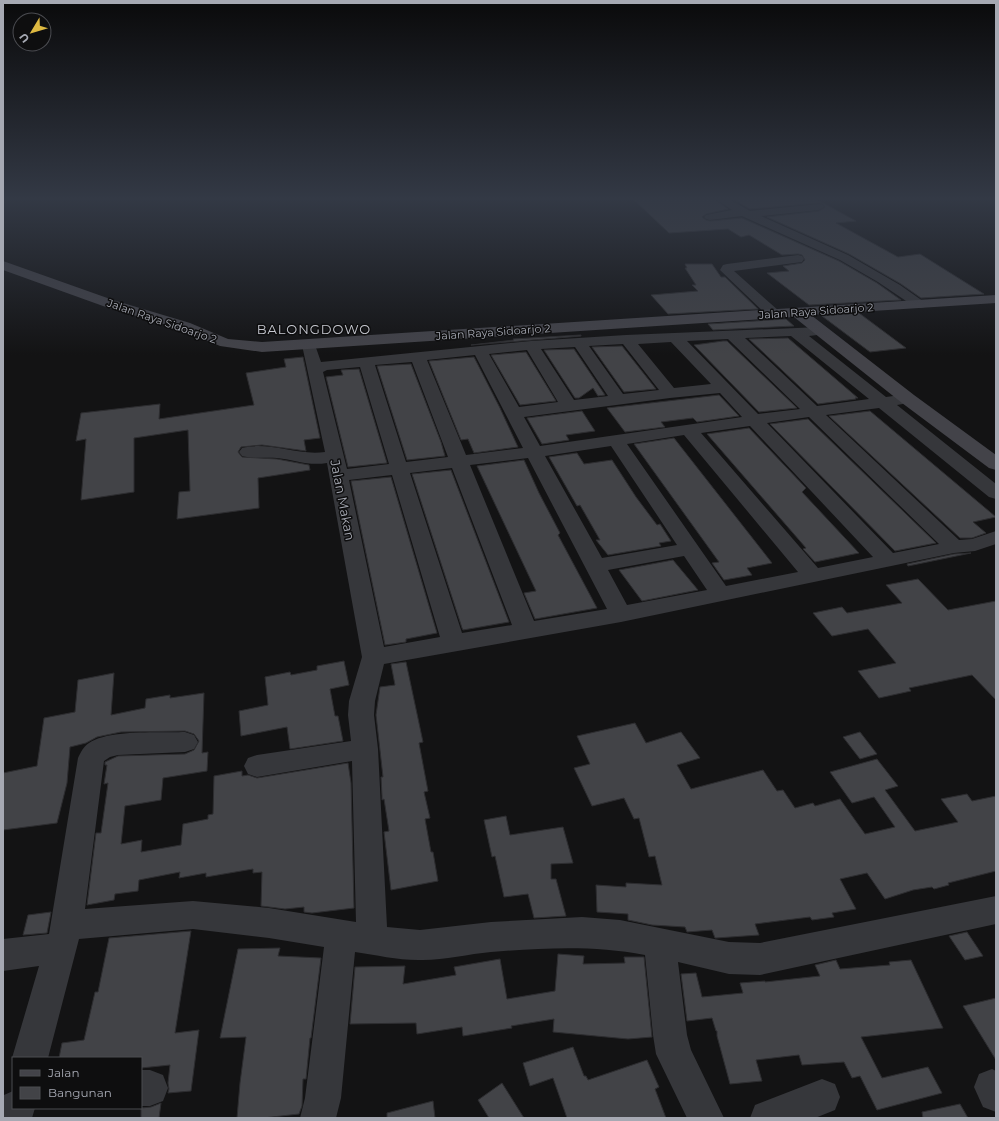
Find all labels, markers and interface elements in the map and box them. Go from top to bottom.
north arrow [12,12,52,52]
text: U [16,30,32,46]
street label: Jalan Raya Sidoarjo 2 [104,295,219,346]
street label: Jalan Raya Sidoarjo 2 [757,300,874,322]
district label: BALONGDOWO [257,321,371,337]
street label: Jalan Raya Sidoarjo 2 [434,321,551,343]
street label: Jalan Makan [327,457,359,542]
legend [12,1057,142,1109]
text: Jalan [47,1065,80,1080]
text: Bangunan [48,1085,112,1100]

